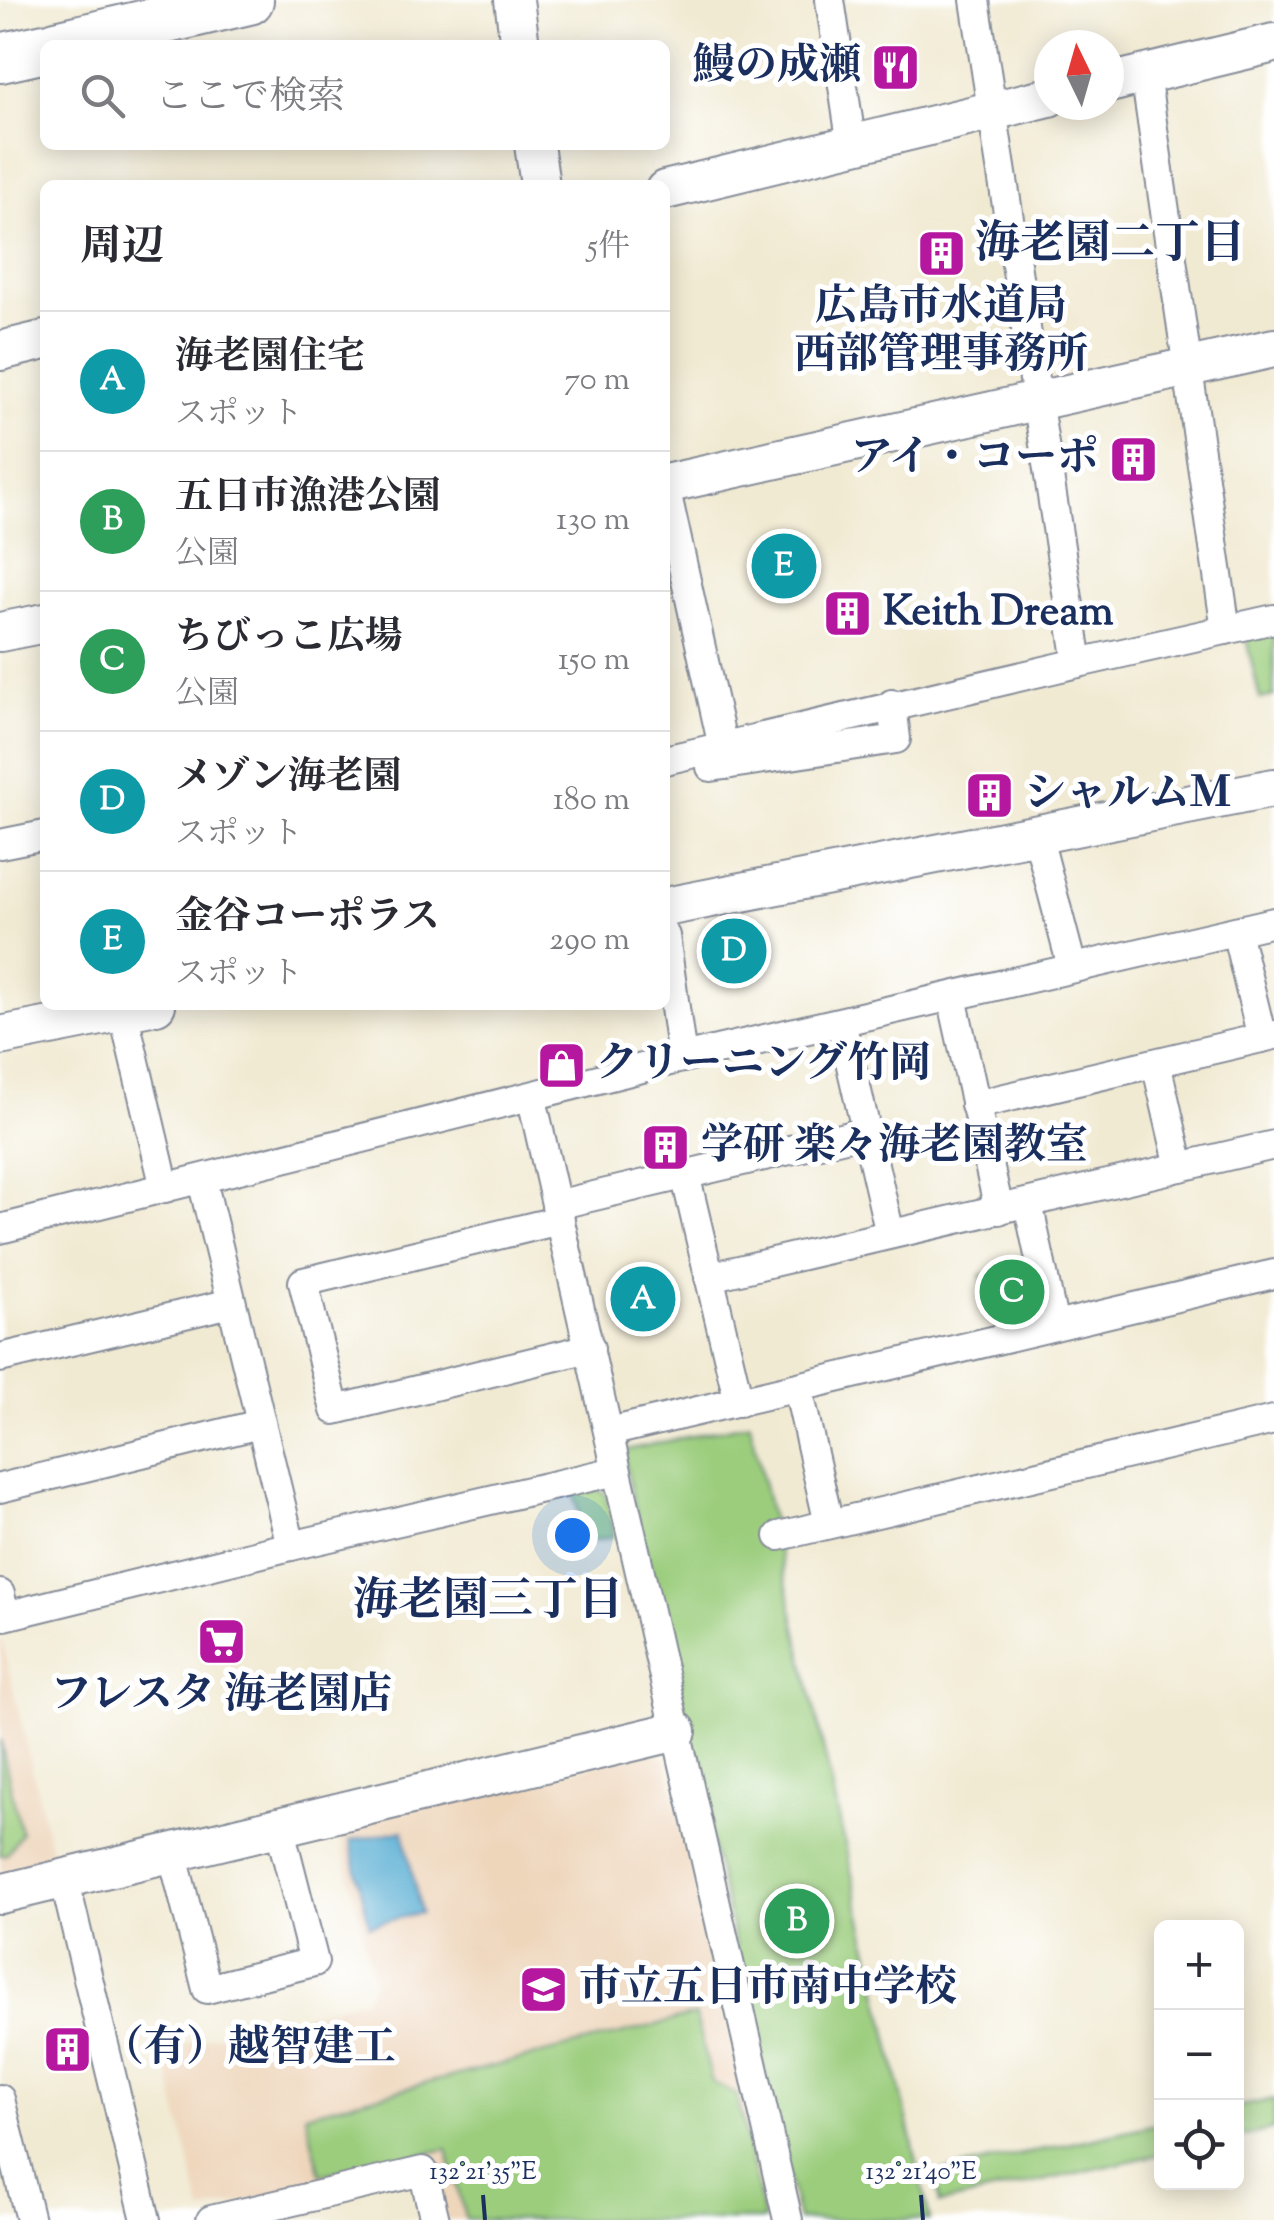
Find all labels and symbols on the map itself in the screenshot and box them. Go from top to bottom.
north arrow [1034,30,1124,120]
place label: 鰻の成瀬 [693,38,861,98]
restaurant icon: 鰻の成瀬 [870,42,922,94]
district label: 海老園二丁目 [975,214,1245,279]
building icon: 広島市水道局 西部管理事務所 [915,227,967,279]
place label: 広島市水道局 西部管理事務所 [794,279,1088,387]
place label: アイ・コーポ [851,430,1099,490]
building icon: アイ・コーポ [1108,434,1160,486]
pin: E [752,528,816,604]
place label: Keith Dream [883,584,1114,644]
building icon: Keith Dream [822,588,874,640]
place label: シャルムＭ [1024,766,1231,826]
building icon: シャルムＭ [963,770,1015,822]
pin: D [702,914,766,988]
place label: クリーニング竹岡 [596,1036,931,1096]
shop icon: クリーニング竹岡 [535,1040,587,1092]
place label: 学研 楽々海老園教室 [701,1118,1088,1178]
building icon: 学研 楽々海老園教室 [640,1122,692,1174]
pin: C [980,1254,1044,1330]
pin: A [610,1262,676,1336]
your location [547,1510,598,1561]
district label: 海老園三丁目 [353,1571,623,1636]
supermarket icon: フレスタ 海老園店 [195,1615,247,1667]
place label: フレスタ 海老園店 [50,1667,392,1727]
pin: B [764,1884,830,1958]
place label: 市立五日市南中学校 [579,1960,957,2020]
school or university icon: 市立五日市南中学校 [518,1964,570,2016]
place label: （有）越智建工 [102,2020,396,2080]
building icon: （有）越智建工 [41,2024,93,2076]
text: 132°21'35"E [429,2155,537,2191]
text: 132°21'40"E [865,2155,977,2191]

